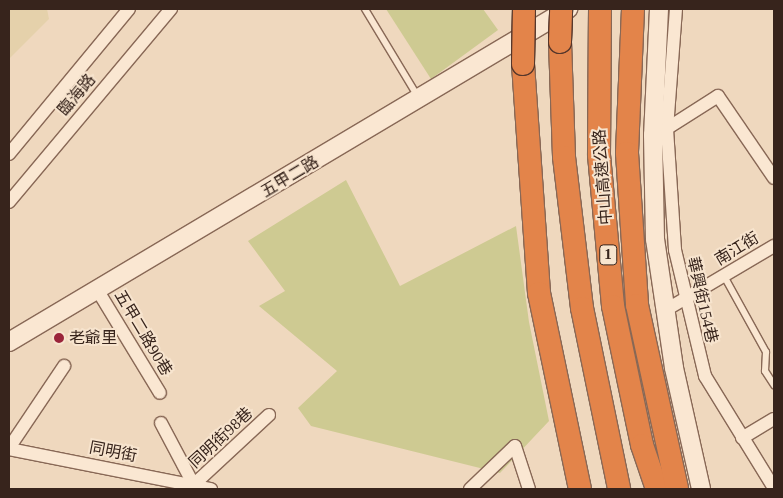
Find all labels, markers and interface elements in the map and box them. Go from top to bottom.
street label: 臨海路 [54,70,100,120]
street label: 中山高速公路 [590,128,616,226]
street label: 五甲二路 [258,152,322,202]
street label: 南江街 [711,228,763,270]
road number: 1 [599,242,617,268]
street label: 華興街154巷 [683,255,721,345]
street label: 五甲二路90巷 [110,287,176,379]
place label: 老爺里 [69,328,117,348]
marker: 老爺里 [53,332,65,344]
street label: 同明街98巷 [185,404,257,472]
street label: 同明街 [88,438,138,466]

